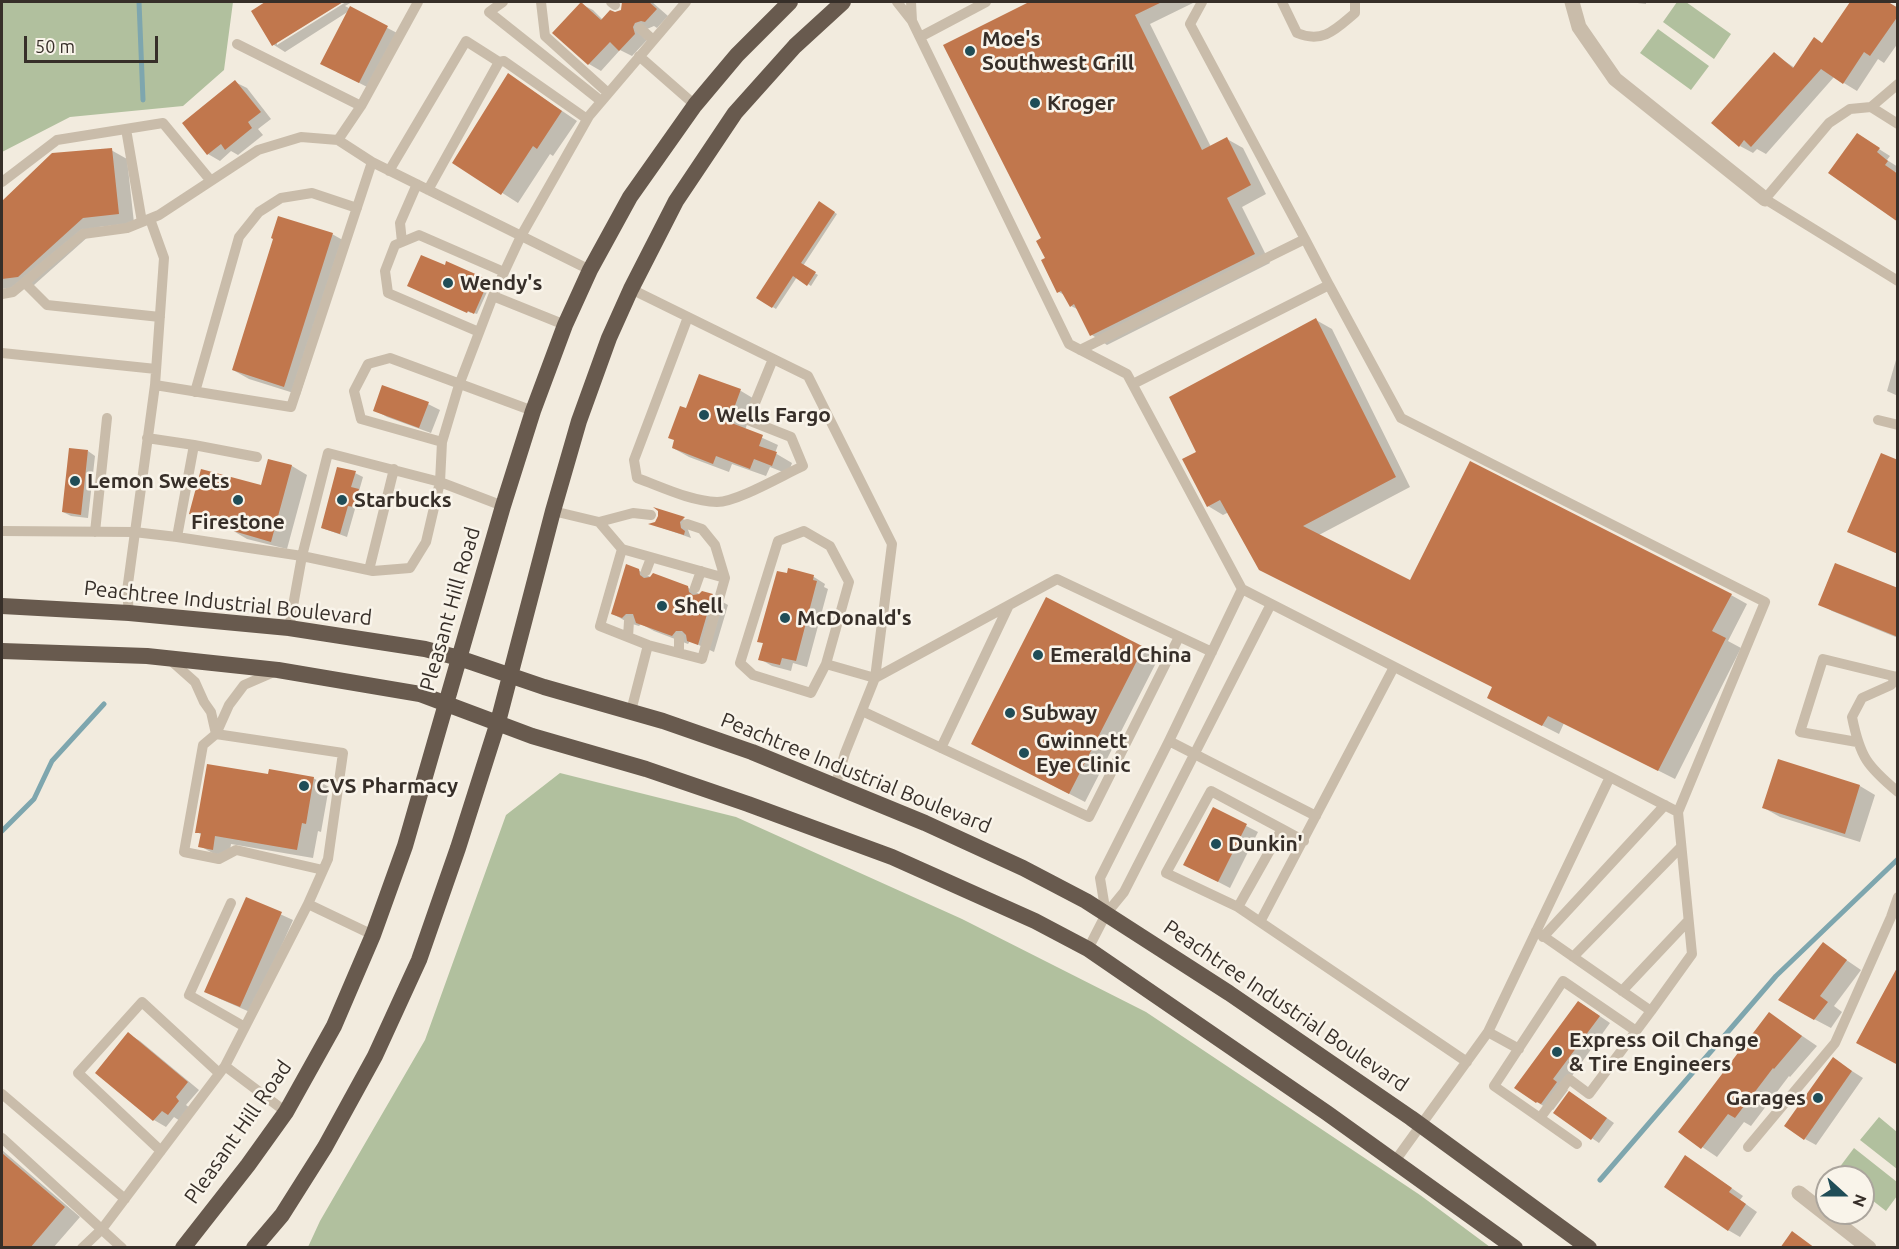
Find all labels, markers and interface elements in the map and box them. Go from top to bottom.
scale bar [27,24,160,62]
place label: Moe's Southwest Grill [982,26,1134,76]
text: 50 m [35,36,75,56]
marker: Moe's Southwest Grill [963,44,977,58]
place label: Kroger [1047,90,1115,116]
marker: Kroger [1028,96,1042,110]
place label: Wendy's [460,270,542,296]
marker: Wendy's [441,276,455,290]
place label: Wells Fargo [716,402,831,428]
marker: Wells Fargo [697,408,711,422]
place label: Lemon Sweets [87,468,230,494]
marker: Lemon Sweets [68,474,82,488]
place label: Starbucks [354,487,452,513]
marker: Firestone [231,493,245,507]
marker: Starbucks [335,493,349,507]
place label: Firestone [191,509,285,535]
street label: Pleasant Hill Road [415,524,485,694]
street label: Peachtree Industrial Boulevard [83,575,373,631]
place label: Shell [674,593,723,619]
marker: Shell [655,599,669,613]
place label: McDonald's [797,605,912,631]
marker: McDonald's [778,611,792,625]
place label: Emerald China [1050,642,1192,668]
marker: Emerald China [1031,648,1045,662]
place label: Subway [1022,700,1097,726]
marker: Subway [1003,706,1017,720]
street label: Peachtree Industrial Boulevard [717,707,995,839]
place label: Gwinnett Eye Clinic [1036,728,1130,778]
marker: Gwinnett Eye Clinic [1017,746,1031,760]
place label: CVS Pharmacy [316,773,458,799]
marker: CVS Pharmacy [297,779,311,793]
place label: Dunkin' [1228,831,1303,857]
marker: Dunkin' [1209,837,1223,851]
street label: Peachtree Industrial Boulevard [1159,915,1413,1097]
place label: Express Oil Change & Tire Engineers [1569,1027,1759,1077]
marker: Express Oil Change & Tire Engineers [1550,1045,1564,1059]
street label: Pleasant Hill Road [179,1055,297,1209]
place label: Garages [1726,1085,1806,1111]
marker: Garages [1811,1091,1825,1105]
north arrow [1815,1165,1875,1225]
text: N [1849,1192,1870,1210]

